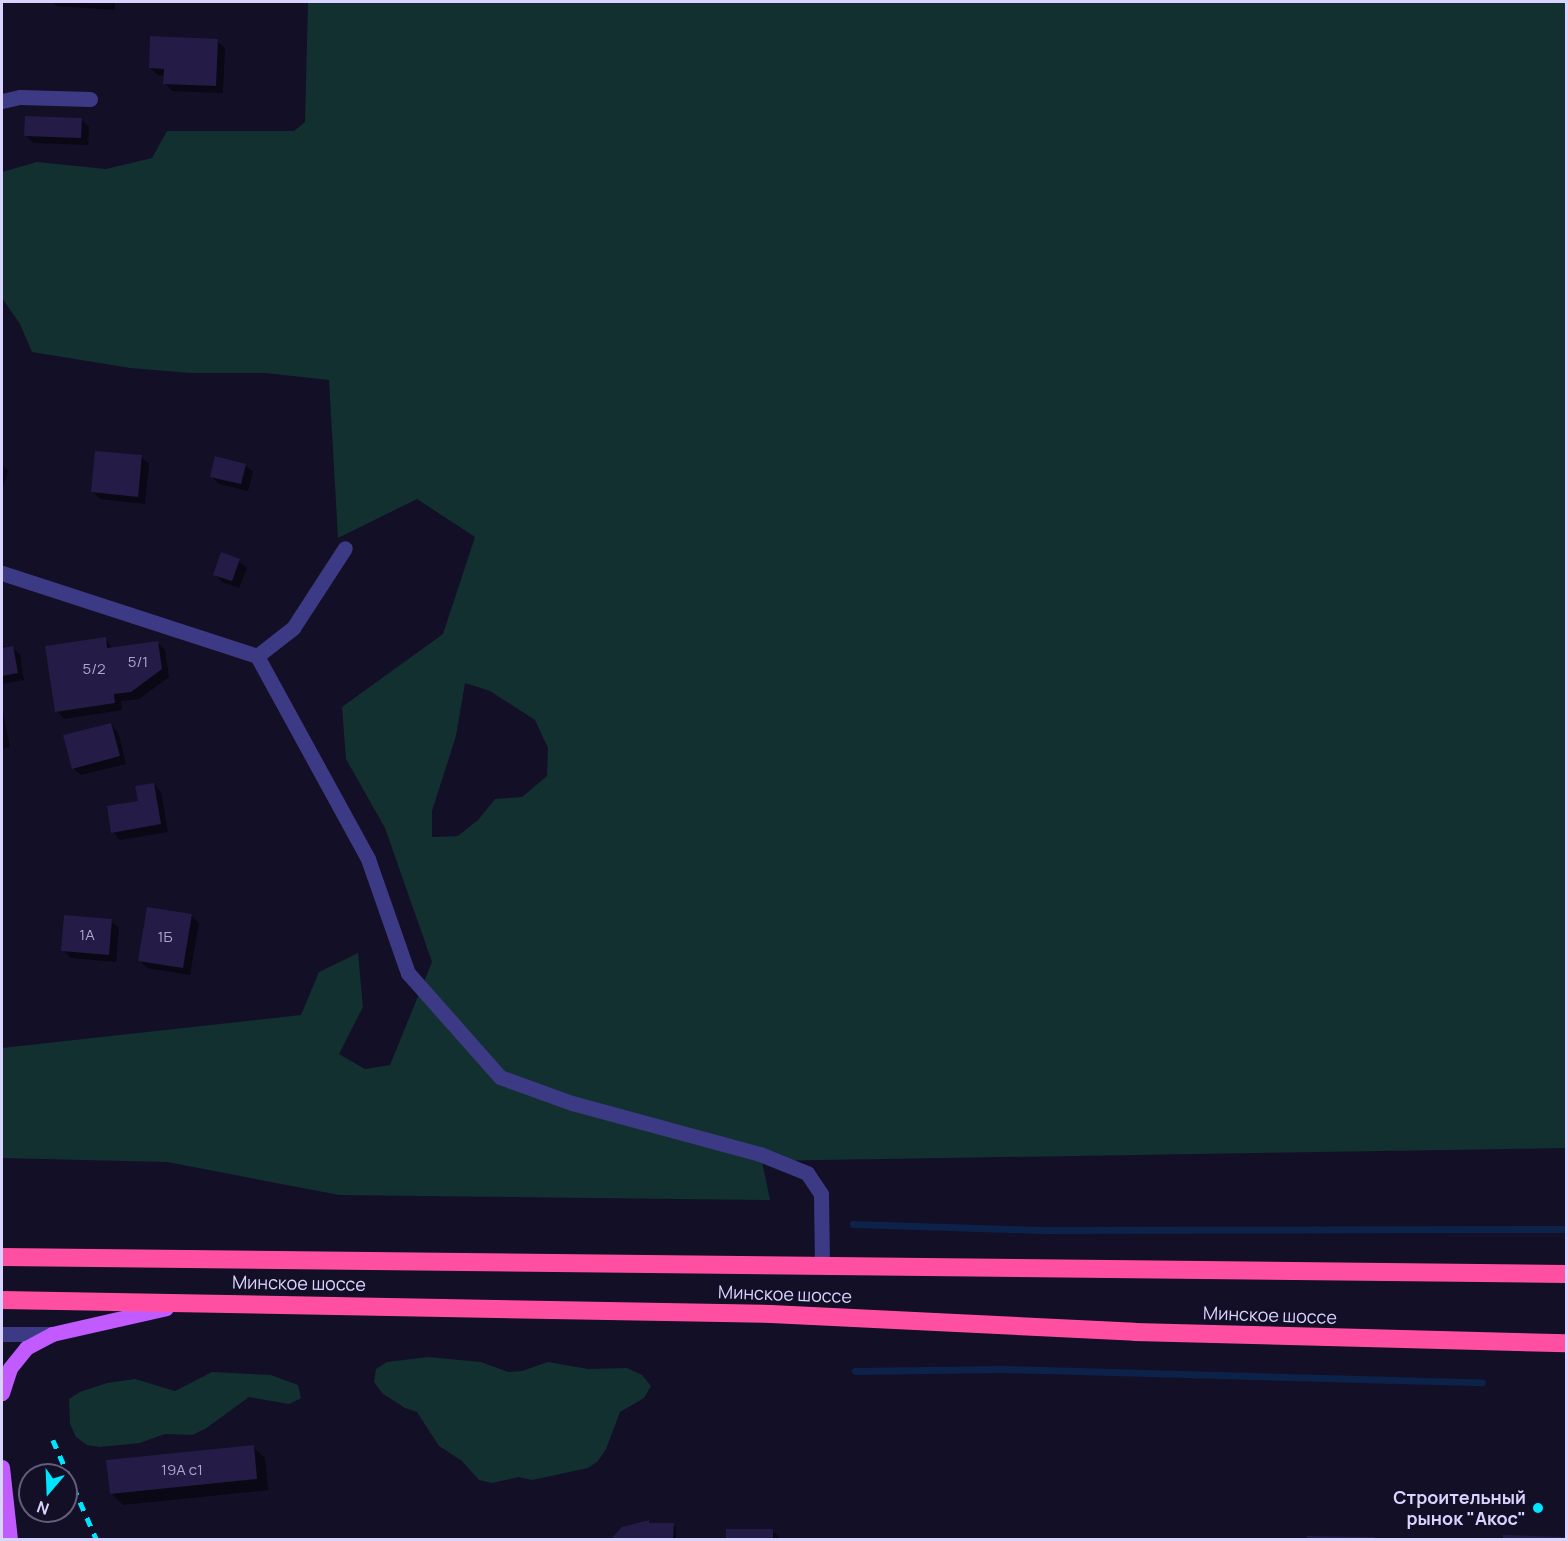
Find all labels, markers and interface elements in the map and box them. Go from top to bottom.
house number: 5/1 [128,653,148,671]
house number: 5/2 [82,660,106,678]
house number: 1А [79,926,95,944]
house number: 1Б [158,928,172,946]
street label: Минское шоссе [232,1271,366,1295]
street label: Минское шоссе [718,1281,852,1307]
street label: Минское шоссе [1203,1302,1337,1328]
house number: 19А с1 [161,1461,203,1479]
north arrow [18,1463,78,1523]
place label: Строительный рынок "Акос" [1393,1487,1526,1530]
text: N [34,1496,52,1520]
marker: Строительный рынок "Акос" [1531,1501,1545,1515]

